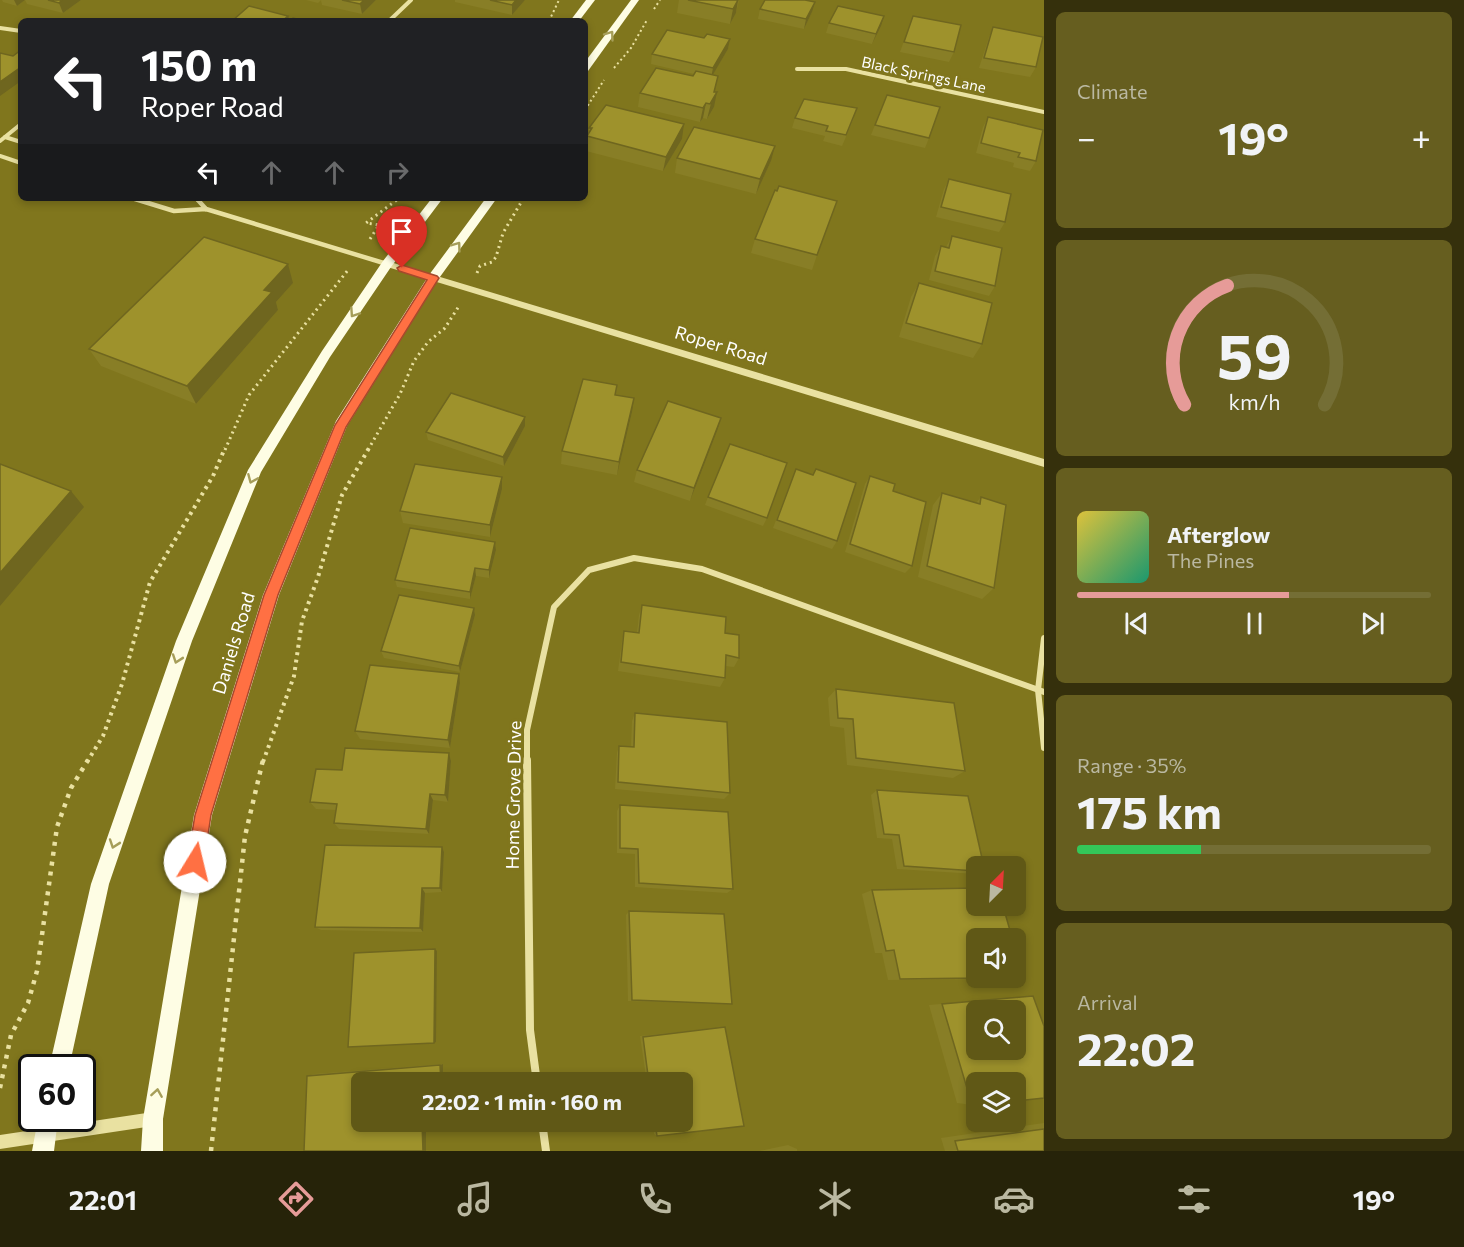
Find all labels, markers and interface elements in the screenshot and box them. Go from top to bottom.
one-way arrow [603,30,614,41]
text: 150 m [141,38,257,90]
icon: left [42,42,120,120]
street label: Black Springs Lane [860,52,988,96]
text: Climate [1077,79,1147,103]
text: Roper Road [141,90,284,123]
text: 19° [1218,109,1289,164]
text: − [1077,116,1096,157]
text: + [1412,116,1431,157]
icon: left [192,156,225,189]
icon: ahead [255,156,288,189]
icon: ahead [318,156,351,189]
icon: right [381,156,414,189]
pin [376,206,427,268]
icon: arrive [385,215,418,248]
one-way arrow [449,241,460,252]
one-way arrow [349,307,361,317]
text: 59 [1217,316,1291,392]
street label: Roper Road [672,321,770,369]
text: km/h [1228,388,1280,414]
one-way arrow [247,473,259,484]
text: Afterglow [1167,521,1270,548]
text: The Pines [1167,548,1254,572]
street label: Daniels Road [207,589,259,697]
icon: previous [1120,607,1153,640]
icon: pause [1238,607,1271,640]
icon: next [1356,607,1389,640]
one-way arrow [172,653,185,664]
street label: Home Grove Drive [501,720,525,870]
text: Range · 35% [1077,753,1186,777]
text: 175 km [1077,783,1222,838]
position arrow [163,830,227,894]
one-way arrow [108,838,121,849]
north arrow [966,856,1026,916]
map controls [966,856,1026,1132]
button: sound [966,928,1026,988]
text: Arrival [1077,990,1138,1014]
button: search [966,1000,1026,1060]
text: 22:02 [1077,1020,1195,1075]
speed limit sign: 60 [18,1054,96,1132]
button: layers [966,1072,1026,1132]
one-way arrow [150,1088,163,1098]
text: 22:02 · 1 min · 160 m [422,1088,622,1115]
icon: directions [275,1178,317,1220]
icon: music [454,1178,496,1220]
icon: phone [634,1178,676,1220]
icon: climate [814,1178,856,1220]
icon: car [993,1178,1035,1220]
icon: filters [1173,1178,1215,1220]
text: 22:01 [69,1183,137,1216]
text: 19° [1353,1183,1395,1216]

